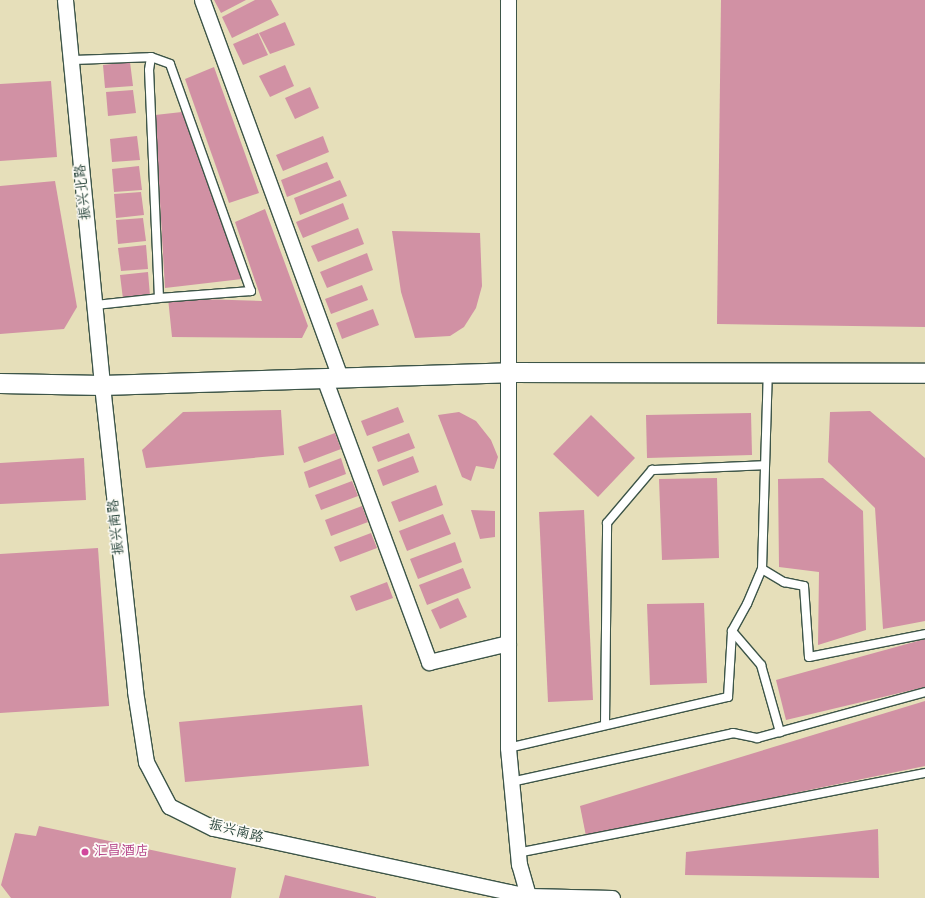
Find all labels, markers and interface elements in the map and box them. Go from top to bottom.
street label: 振兴北路 [73,163,95,221]
street label: 振兴南路 [106,498,128,556]
street label: 振兴南路 [207,817,265,847]
place label: 汇昌酒店 [93,844,149,860]
marker: 汇昌酒店 [80,847,90,857]

